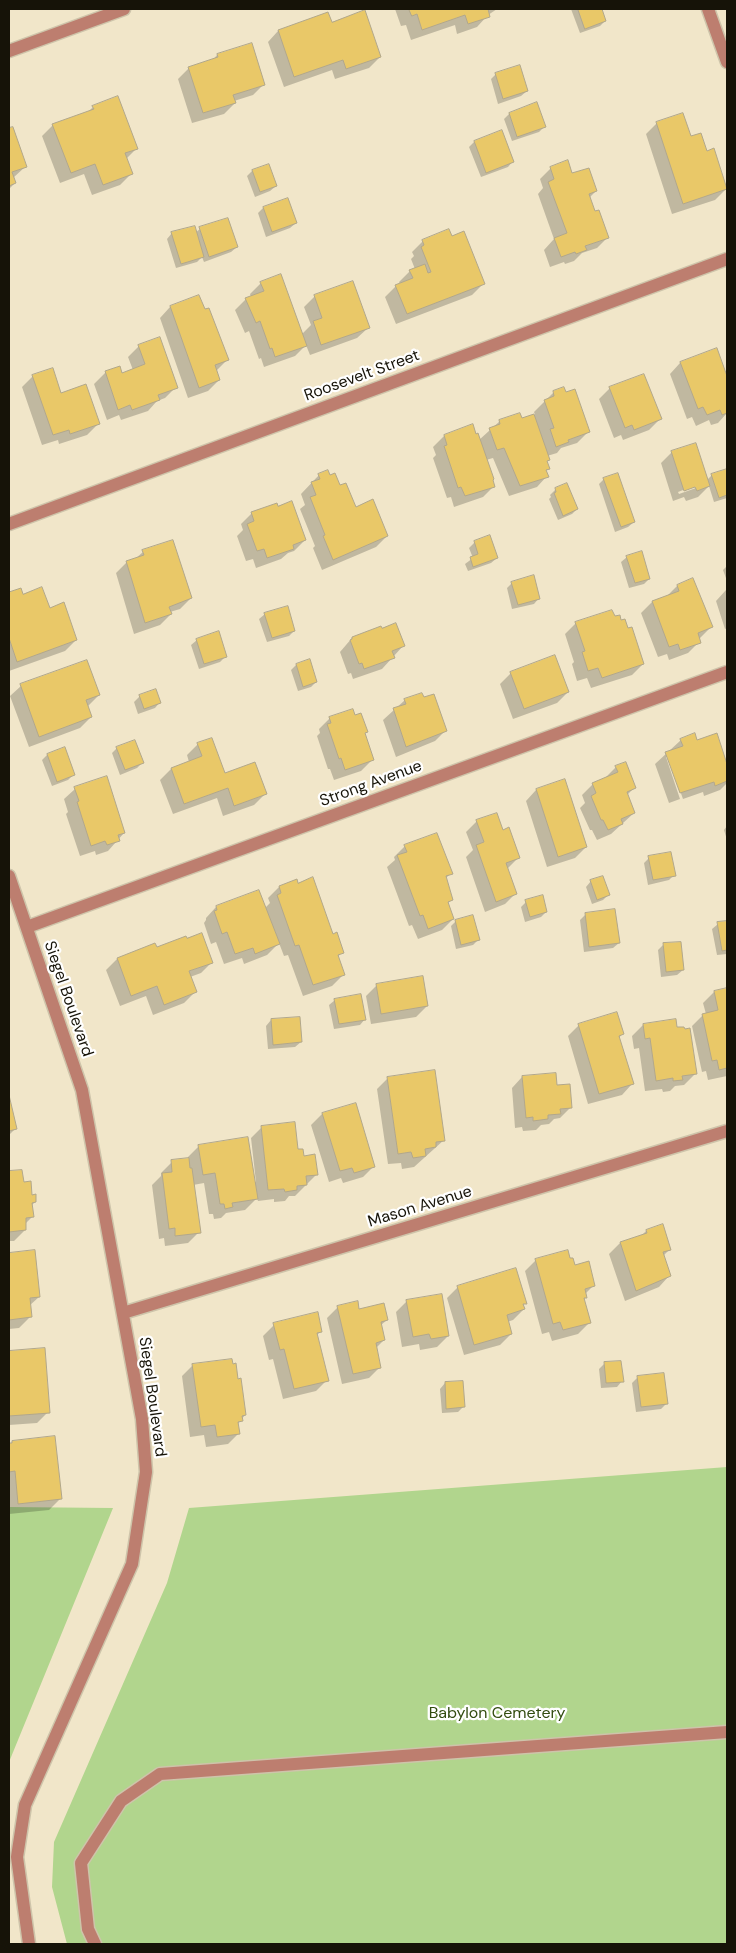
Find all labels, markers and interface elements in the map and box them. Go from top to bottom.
street label: Roosevelt Street [302,346,422,406]
street label: Strong Avenue [317,757,425,811]
street label: Siegel Boulevard [39,939,97,1059]
street label: Mason Avenue [366,1182,474,1232]
street label: Siegel Boulevard [134,1336,170,1458]
park label: Babylon Cemetery [429,1704,565,1724]

